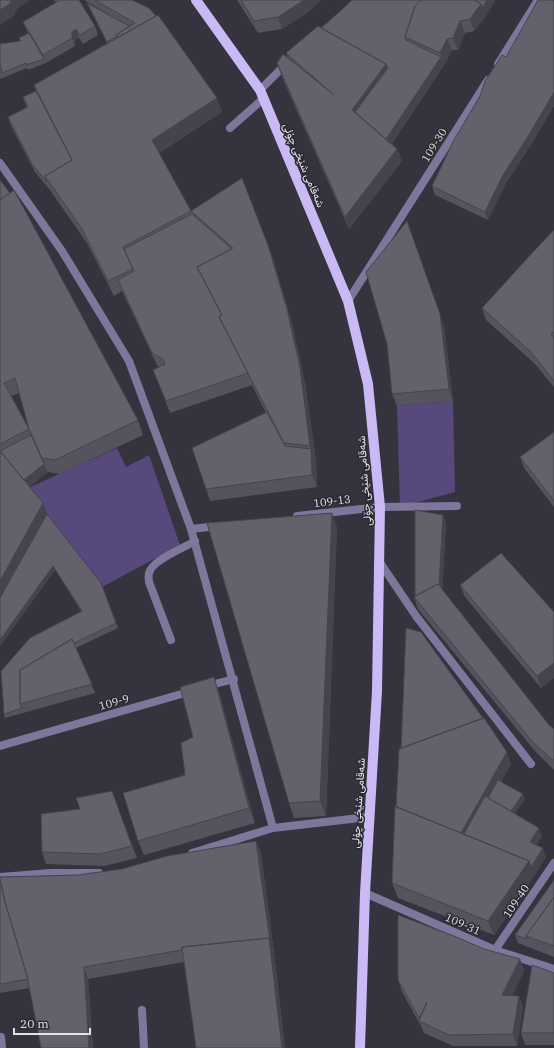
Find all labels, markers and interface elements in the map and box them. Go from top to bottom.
street label: شەقامی شێخی چۆلی [279,121,328,210]
street label: 109-30 [418,125,450,165]
street label: شەقامی شێخی چۆلی [354,435,375,527]
street label: 109-13 [313,492,351,510]
street label: 109-9 [97,691,131,713]
street label: شەقامی شێخی چۆلی [348,757,369,849]
street label: 109-40 [500,881,532,920]
street label: 109-31 [443,910,483,938]
scale bar [14,1010,90,1036]
text: 20 m [20,1016,49,1031]

